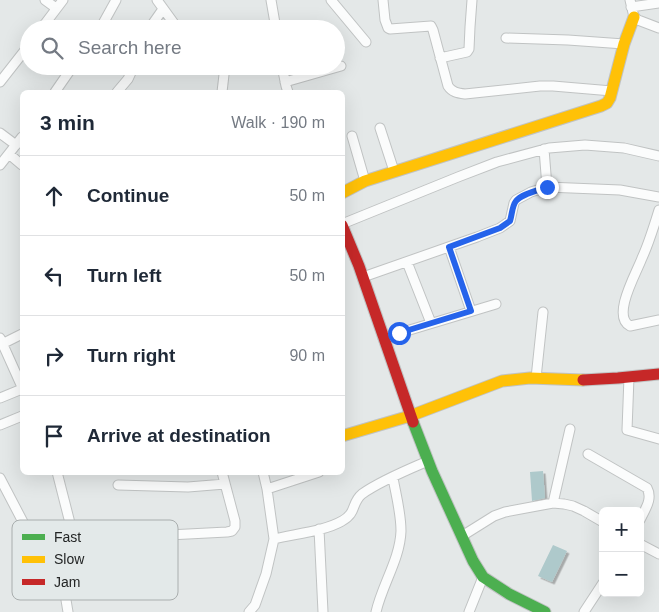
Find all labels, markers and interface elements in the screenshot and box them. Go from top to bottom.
search box [20,20,345,75]
icon: search [38,34,66,62]
text: Search here [78,37,182,58]
text: 3 min [40,111,95,134]
text: Walk · 190 m [231,114,325,131]
route end [536,176,559,199]
icon: ahead [40,182,68,210]
text: Continue [87,185,169,206]
text: 50 m [289,187,325,204]
icon: left [40,262,68,290]
text: Turn left [87,265,162,286]
text: 50 m [289,267,325,284]
route start [388,322,411,345]
icon: right [40,342,68,370]
text: Turn right [87,345,175,366]
text: 90 m [289,347,325,364]
icon: arrive [40,422,68,450]
text: Arrive at destination [87,425,271,446]
map controls [599,507,644,597]
button: + [599,507,644,552]
legend [12,520,178,600]
text: Fast [54,529,81,545]
text: Slow [54,551,85,567]
button: − [599,552,644,597]
text: Jam [54,574,80,590]

